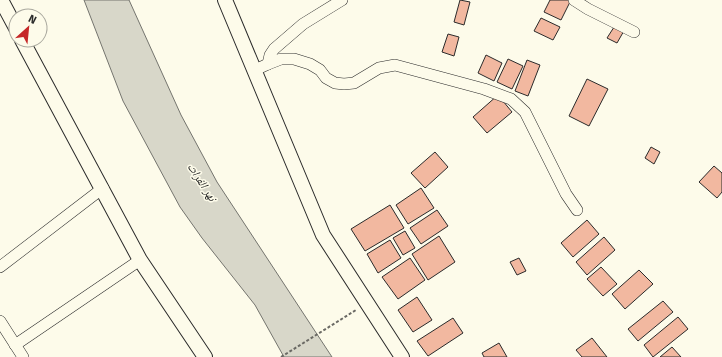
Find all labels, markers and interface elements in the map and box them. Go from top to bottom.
north arrow [8,8,48,48]
text: N [26,12,39,27]
water label: نهر الفرات [184,160,221,206]

